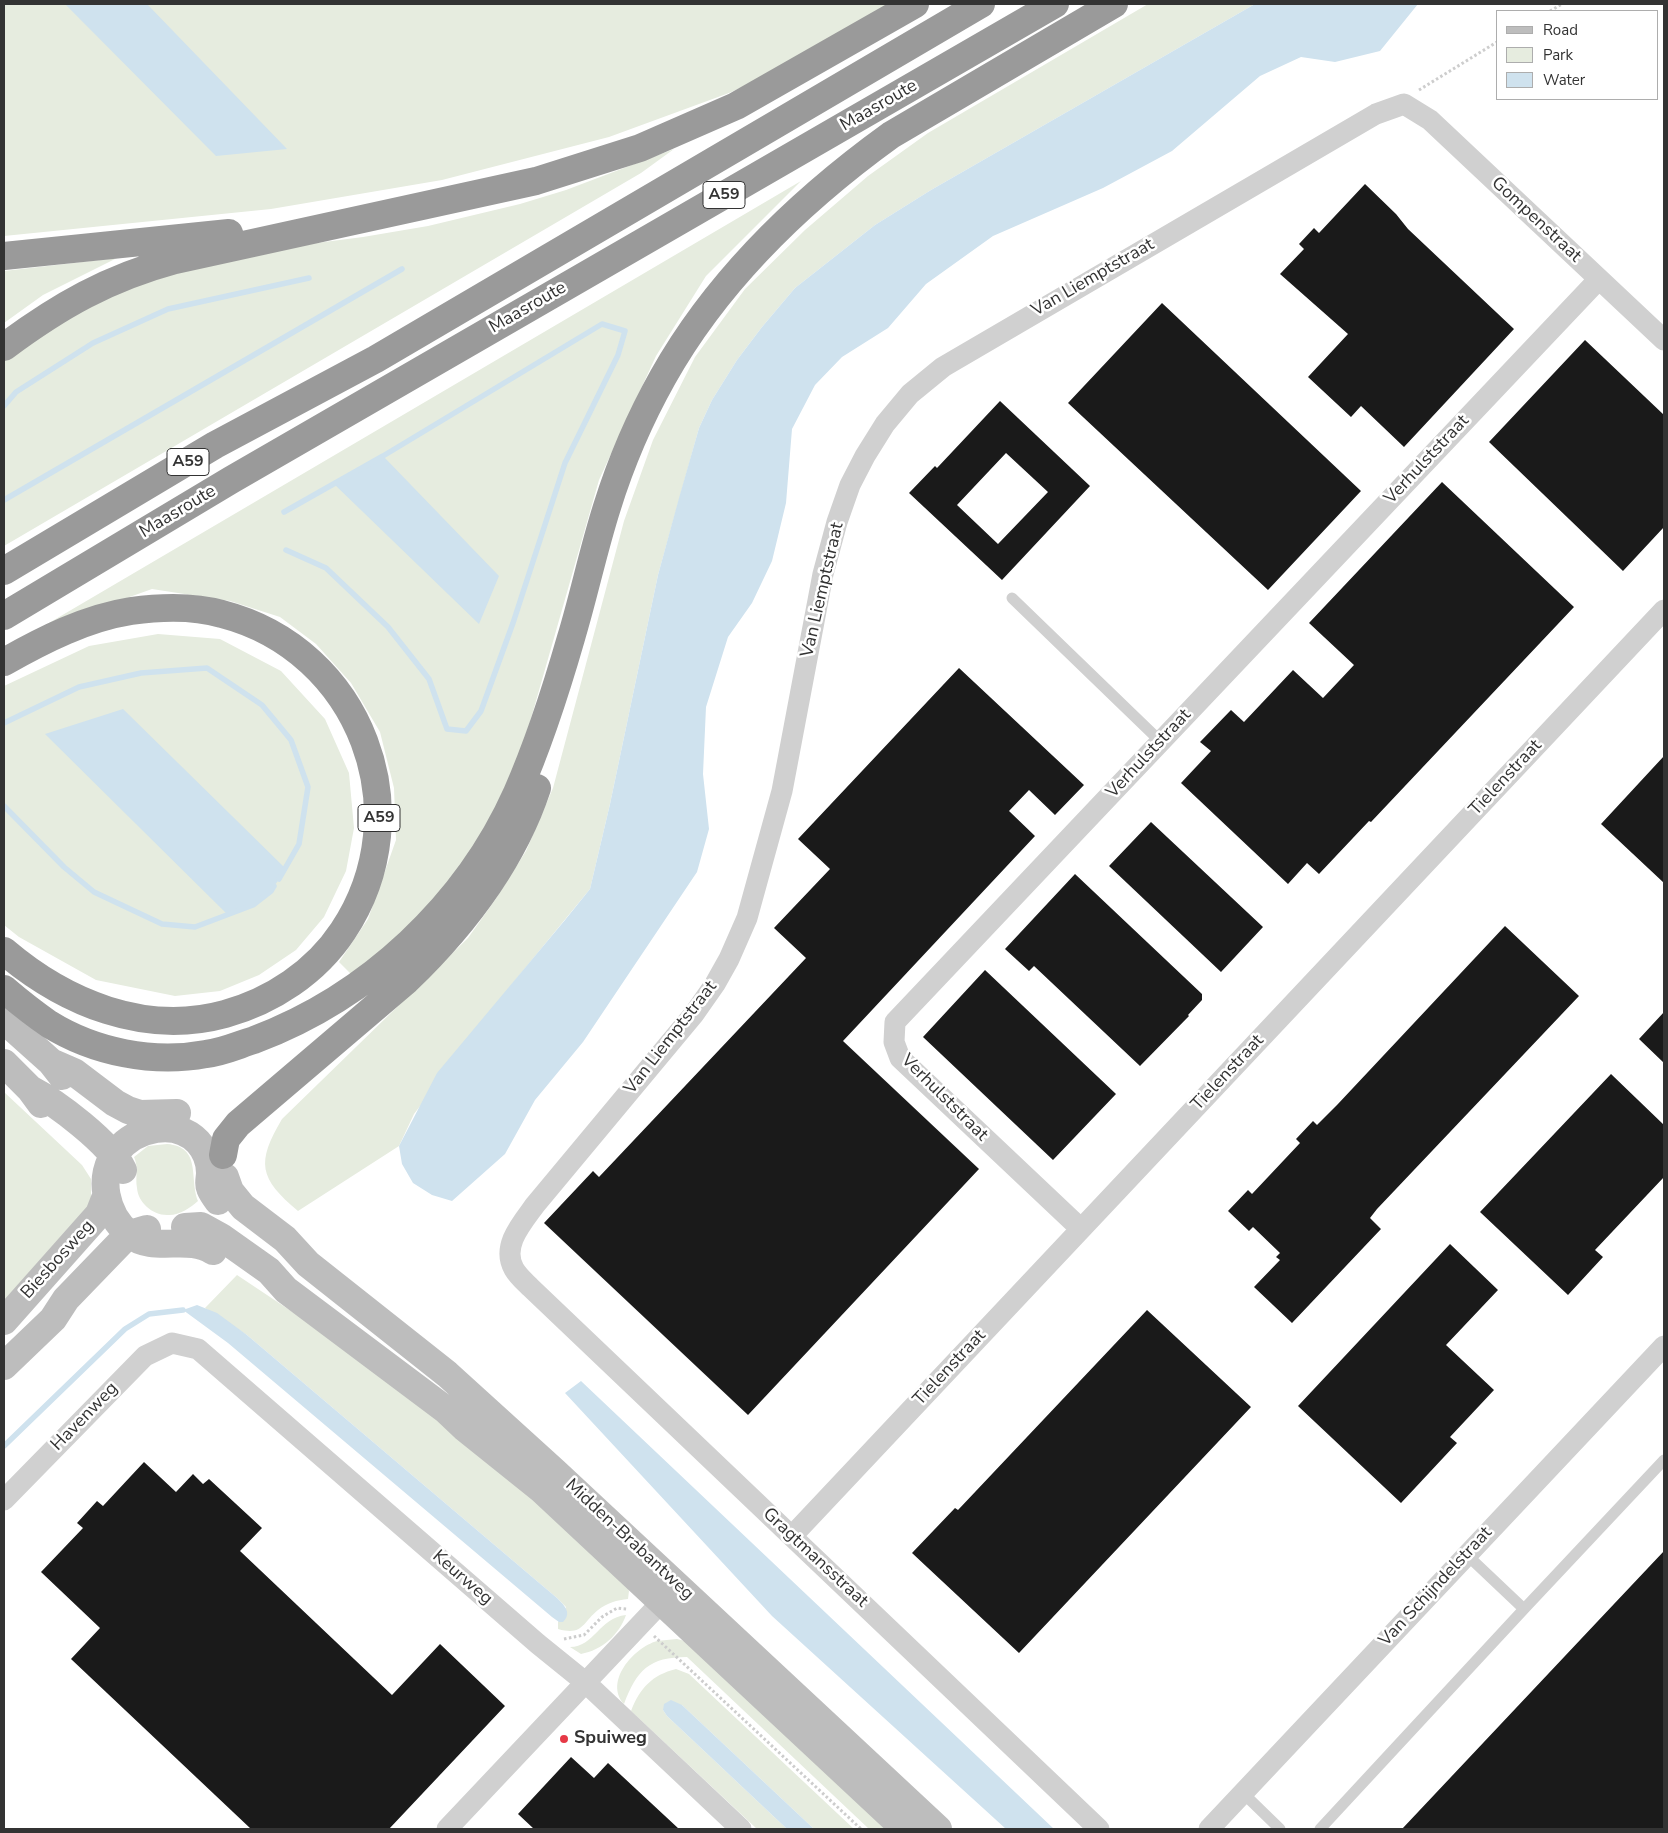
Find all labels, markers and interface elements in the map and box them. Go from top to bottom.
legend [1496,10,1658,100]
text: Road [1543,20,1578,40]
text: Park [1543,45,1573,65]
text: Water [1543,70,1585,90]
street label: Maasroute [837,75,921,137]
street label: Gompenstraat [1486,173,1586,267]
road number: A59 [703,182,745,208]
street label: Van Liemptstraat [1028,234,1158,322]
street label: Maasroute [486,277,570,339]
street label: Verhulststraat [1380,411,1474,509]
road number: A59 [167,448,209,476]
street label: Maasroute [136,481,220,543]
street label: Van Liemptstraat [797,520,849,660]
street label: Verhulststraat [1102,705,1196,803]
street label: Tielenstraat [1465,735,1547,821]
road number: A59 [358,804,400,831]
street label: Van Liemptstraat [620,977,722,1099]
street label: Tielenstraat [1187,1030,1269,1116]
street label: Verhulststraat [896,1050,992,1146]
street label: Biesbosweg [17,1216,99,1304]
street label: Tielenstraat [909,1325,991,1411]
street label: Havenweg [47,1378,123,1456]
street label: Midden-Brabantweg [560,1475,698,1605]
street label: Gragtmansstraat [758,1504,872,1612]
street label: Van Schijndelstraat [1375,1523,1497,1651]
street label: Keurweg [427,1546,497,1610]
place label: Spuiweg [574,1728,647,1750]
marker: Spuiweg [558,1733,570,1745]

